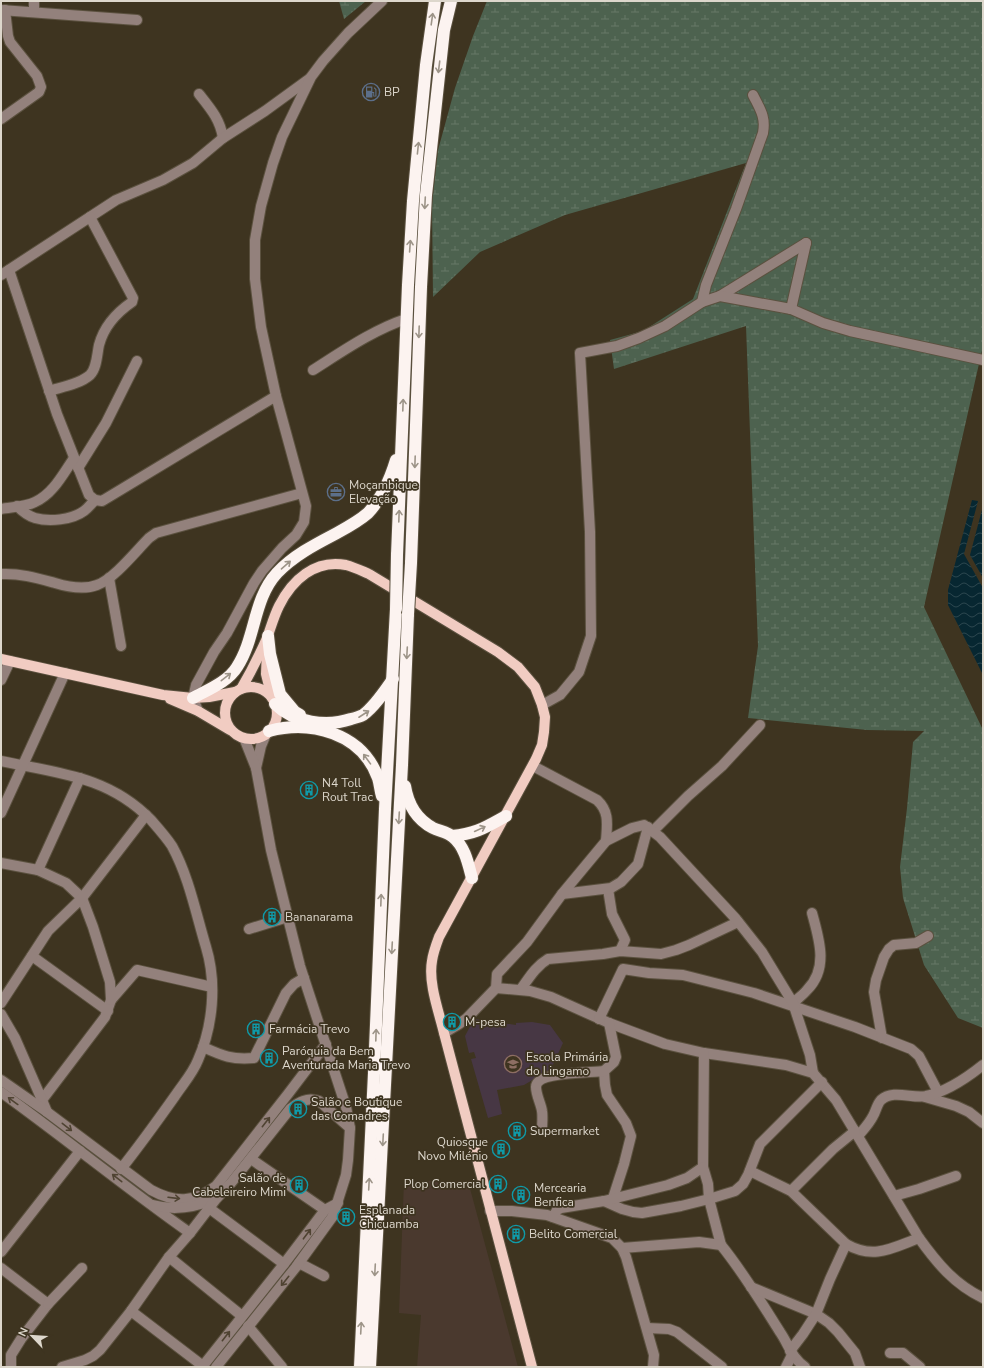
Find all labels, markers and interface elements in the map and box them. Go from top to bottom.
one-way arrow [428,13,436,26]
one-way arrow [435,60,443,73]
fuel station icon: BP [361,82,381,102]
place label: BP [384,84,400,100]
one-way arrow [414,142,422,155]
one-way arrow [422,196,429,209]
one-way arrow [407,240,414,253]
one-way arrow [416,325,423,338]
one-way arrow [399,399,407,412]
one-way arrow [411,455,418,468]
place label: Moçambique Elevação [349,477,418,507]
office icon: Moçambique Elevação [326,482,346,502]
one-way arrow [395,510,403,523]
one-way arrow [280,561,291,570]
one-way arrow [403,646,410,659]
one-way arrow [221,673,232,682]
one-way arrow [358,709,369,718]
one-way arrow [363,754,371,765]
place label: N4 Toll Rout Trac [322,775,373,805]
building icon: N4 Toll Rout Trac [299,780,319,800]
one-way arrow [396,811,403,824]
one-way arrow [474,825,486,832]
one-way arrow [378,894,385,907]
building icon: Bananarama [262,907,282,927]
place label: Bananarama [285,909,353,925]
one-way arrow [388,941,395,954]
building icon: M-pesa [442,1012,462,1032]
place label: M-pesa [465,1014,506,1030]
building icon: Farmácia Trevo [246,1019,266,1039]
place label: Farmácia Trevo [269,1021,350,1037]
one-way arrow [372,1028,380,1041]
place label: Paróquia da Bem Aventurada Maria Trevo [282,1043,411,1073]
building icon: Paróquia da Bem Aventurada Maria Trevo [259,1048,279,1068]
place label: Escola Primária do Lingamo [526,1049,608,1079]
school or university icon: Escola Primária do Lingamo [503,1054,523,1074]
place label: Salão e Boutique das Comadres [311,1094,403,1124]
one-way arrow [7,1097,18,1105]
building icon: Salão e Boutique das Comadres [288,1099,308,1119]
one-way arrow [262,1117,271,1128]
building icon: Supermarket [507,1121,527,1141]
one-way arrow [61,1123,72,1131]
place label: Supermarket [530,1123,600,1139]
one-way arrow [379,1133,386,1146]
place label: Quiosque Novo Milénio [417,1134,488,1164]
building icon: Quiosque Novo Milénio [491,1139,511,1159]
place label: Salão de Cabeleireiro Mimi [192,1170,286,1200]
one-way arrow [112,1174,123,1183]
building icon: Plop Comercial [488,1174,508,1194]
building icon: Salão de Cabeleireiro Mimi [289,1175,309,1195]
place label: Plop Comercial [404,1176,485,1192]
one-way arrow [365,1178,372,1191]
place label: Mercearia Benfica [534,1180,586,1210]
building icon: Mercearia Benfica [511,1185,531,1205]
one-way arrow [167,1195,180,1202]
place label: Esplanada Chicuamba [359,1202,419,1232]
building icon: Esplanada Chicuamba [336,1207,356,1227]
building icon: Belito Comercial [506,1224,526,1244]
place label: Belito Comercial [529,1226,618,1242]
one-way arrow [303,1229,311,1240]
one-way arrow [371,1263,379,1276]
one-way arrow [280,1275,289,1286]
north arrow [12,1316,52,1356]
one-way arrow [358,1322,365,1335]
text: N [15,1325,32,1339]
one-way arrow [222,1331,230,1342]

